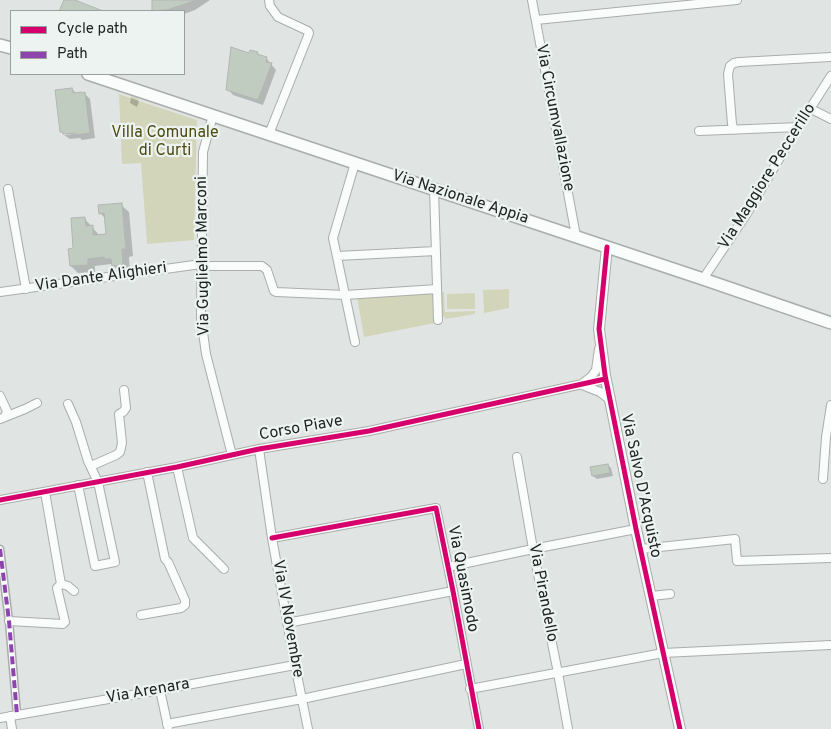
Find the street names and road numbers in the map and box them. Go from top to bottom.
street label: Via Circumvallazione [530,43,578,193]
street label: Via Maggiore Peccerillo [715,101,821,253]
street label: Via Nazionale Appia [389,167,531,229]
street label: Via Guglielmo Marconi [193,176,215,336]
street label: Via Dante Alighieri [34,259,168,297]
street label: Corso Piave [258,412,344,446]
street label: Via Salvo D'Acquisto [615,412,665,560]
street label: Via Quasimodo [442,524,482,634]
street label: Via Pirandello [523,542,561,644]
street label: Via IV Novembre [267,559,307,679]
street label: Via Arenara [105,675,191,709]

